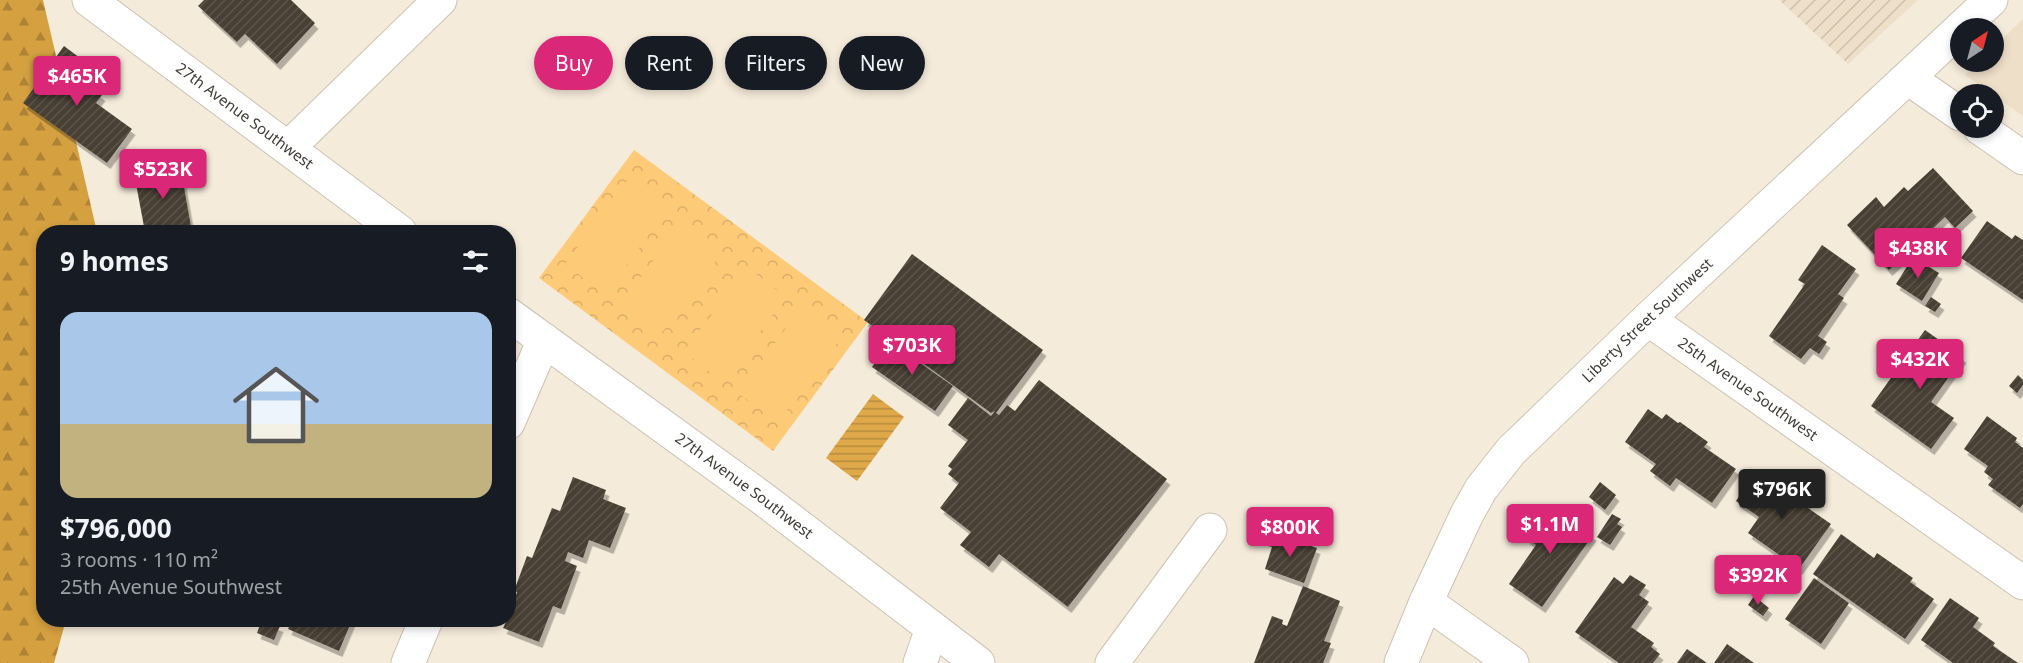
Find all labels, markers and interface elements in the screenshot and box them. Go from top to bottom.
north arrow [1950,18,2004,72]
map controls [1950,18,2004,138]
chip: Buy [534,36,613,90]
chip: Rent [625,36,713,90]
chip: Filters [725,36,827,90]
chip: New [839,36,925,90]
pin: $465K [35,56,119,107]
street label: 27th Avenue Southwest [172,57,318,173]
text: $465K [47,62,107,89]
button: locate [1950,84,2004,138]
pin: $523K [121,149,205,200]
text: $523K [133,155,193,182]
pin: $438K [1876,228,1960,279]
text: $438K [1888,234,1948,261]
text: 9 homes [60,243,169,279]
icon: filters [459,245,492,278]
street label: Liberty Street Southwest [1577,253,1717,386]
pin: $703K [870,325,954,376]
text: $703K [882,331,942,358]
street label: 25th Avenue Southwest [1674,332,1823,445]
pin: $432K [1878,339,1962,390]
text: $432K [1890,345,1950,372]
icon: home [222,351,330,459]
street label: 27th Avenue Southwest [672,428,818,543]
pin: $796K [1740,469,1824,520]
text: $796K [1752,475,1812,502]
pin: $1.1M [1508,504,1592,555]
pin: $800K [1248,507,1332,558]
text: $796,000 [60,510,172,546]
text: $1.1M [1521,510,1579,537]
text: $800K [1260,513,1320,540]
text: 3 rooms · 110 m² [60,546,218,573]
pin: $392K [1716,555,1800,606]
text: $392K [1728,561,1788,588]
text: 25th Avenue Southwest [60,573,282,600]

